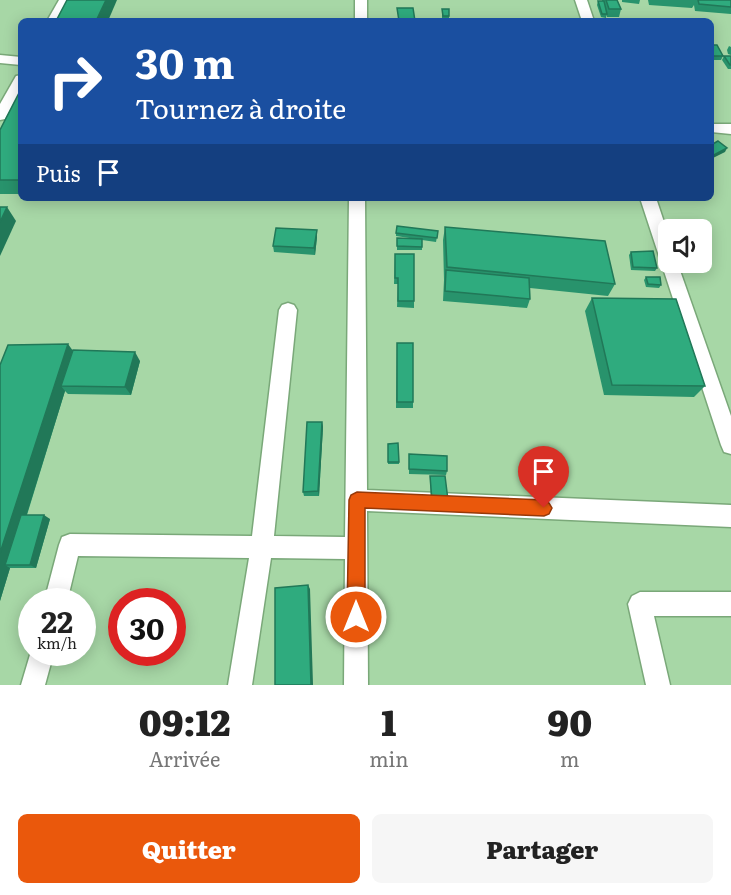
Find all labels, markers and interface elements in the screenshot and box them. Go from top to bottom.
text: 30 m [135,30,235,92]
icon: right [36,42,114,120]
text: Tournez à droite [135,87,346,127]
text: Puis [36,156,80,189]
icon: arrive [92,156,125,189]
map controls [658,219,712,273]
button: sound [658,219,712,273]
pin [518,446,569,508]
icon: arrive [527,455,560,488]
position arrow [324,585,388,649]
speed limit sign: 30 [108,588,186,666]
text: 22 [41,598,73,642]
text: km/h [37,631,77,654]
text: 09:12 [139,694,230,747]
text: 1 [381,694,396,747]
text: 90 [547,694,592,747]
text: Arrivée [149,743,220,773]
text: min [369,743,409,773]
text: m [560,743,579,773]
button: Quitter [18,814,360,883]
button: Partager [372,814,713,883]

